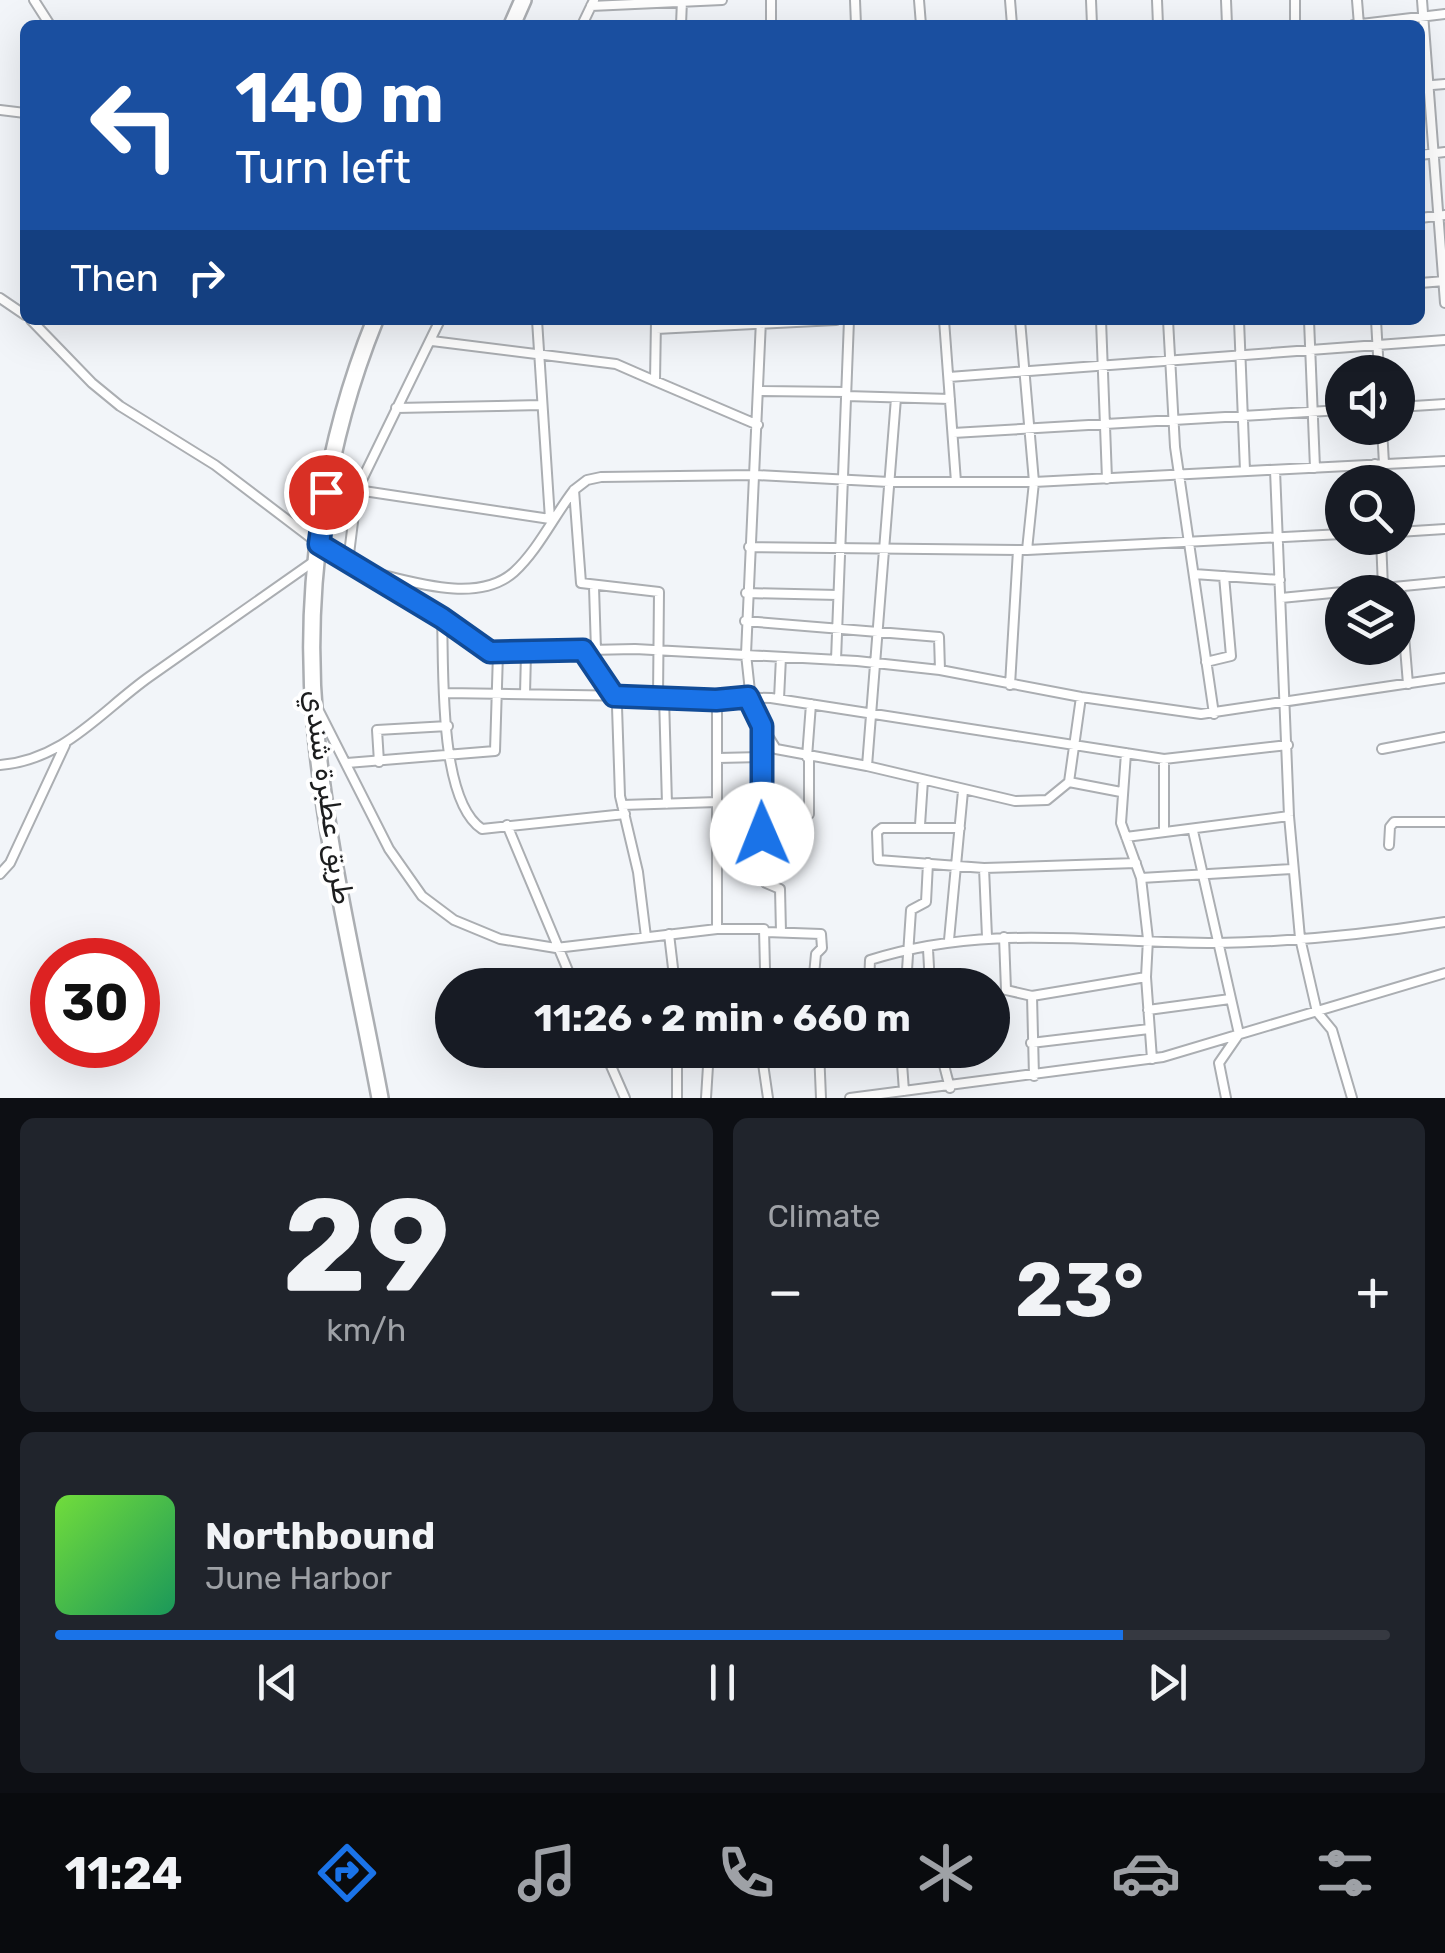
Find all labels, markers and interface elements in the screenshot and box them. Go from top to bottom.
text: 140 m [235,57,444,140]
icon: left [70,60,200,190]
text: Turn left [235,141,411,194]
icon: right [179,250,234,305]
text: Then [70,255,159,301]
map controls [1325,355,1415,665]
button: sound [1325,355,1415,445]
pin [284,450,369,535]
icon: arrive [299,465,354,520]
button: search [1325,465,1415,555]
button: layers [1325,575,1415,665]
street label: طريق عطبرة شندي [294,687,360,907]
position arrow [710,782,814,886]
speed limit sign: 30 [30,938,160,1068]
text: 11:26 · 2 min · 660 m [534,995,911,1041]
text: 29 [282,1168,450,1323]
text: Climate [768,1197,881,1235]
text: 23° [1015,1246,1144,1335]
text: − [768,1259,803,1324]
text: + [1356,1259,1390,1324]
text: km/h [326,1311,406,1349]
text: Northbound [205,1513,435,1559]
text: June Harbor [205,1559,392,1597]
icon: previous [250,1655,305,1710]
icon: pause [695,1655,750,1710]
icon: next [1140,1655,1195,1710]
icon: directions [312,1838,382,1908]
icon: music [512,1838,582,1908]
icon: phone [711,1838,781,1908]
icon: climate [911,1838,981,1908]
icon: car [1111,1838,1181,1908]
icon: filters [1310,1838,1380,1908]
text: 11:24 [65,1847,182,1900]

